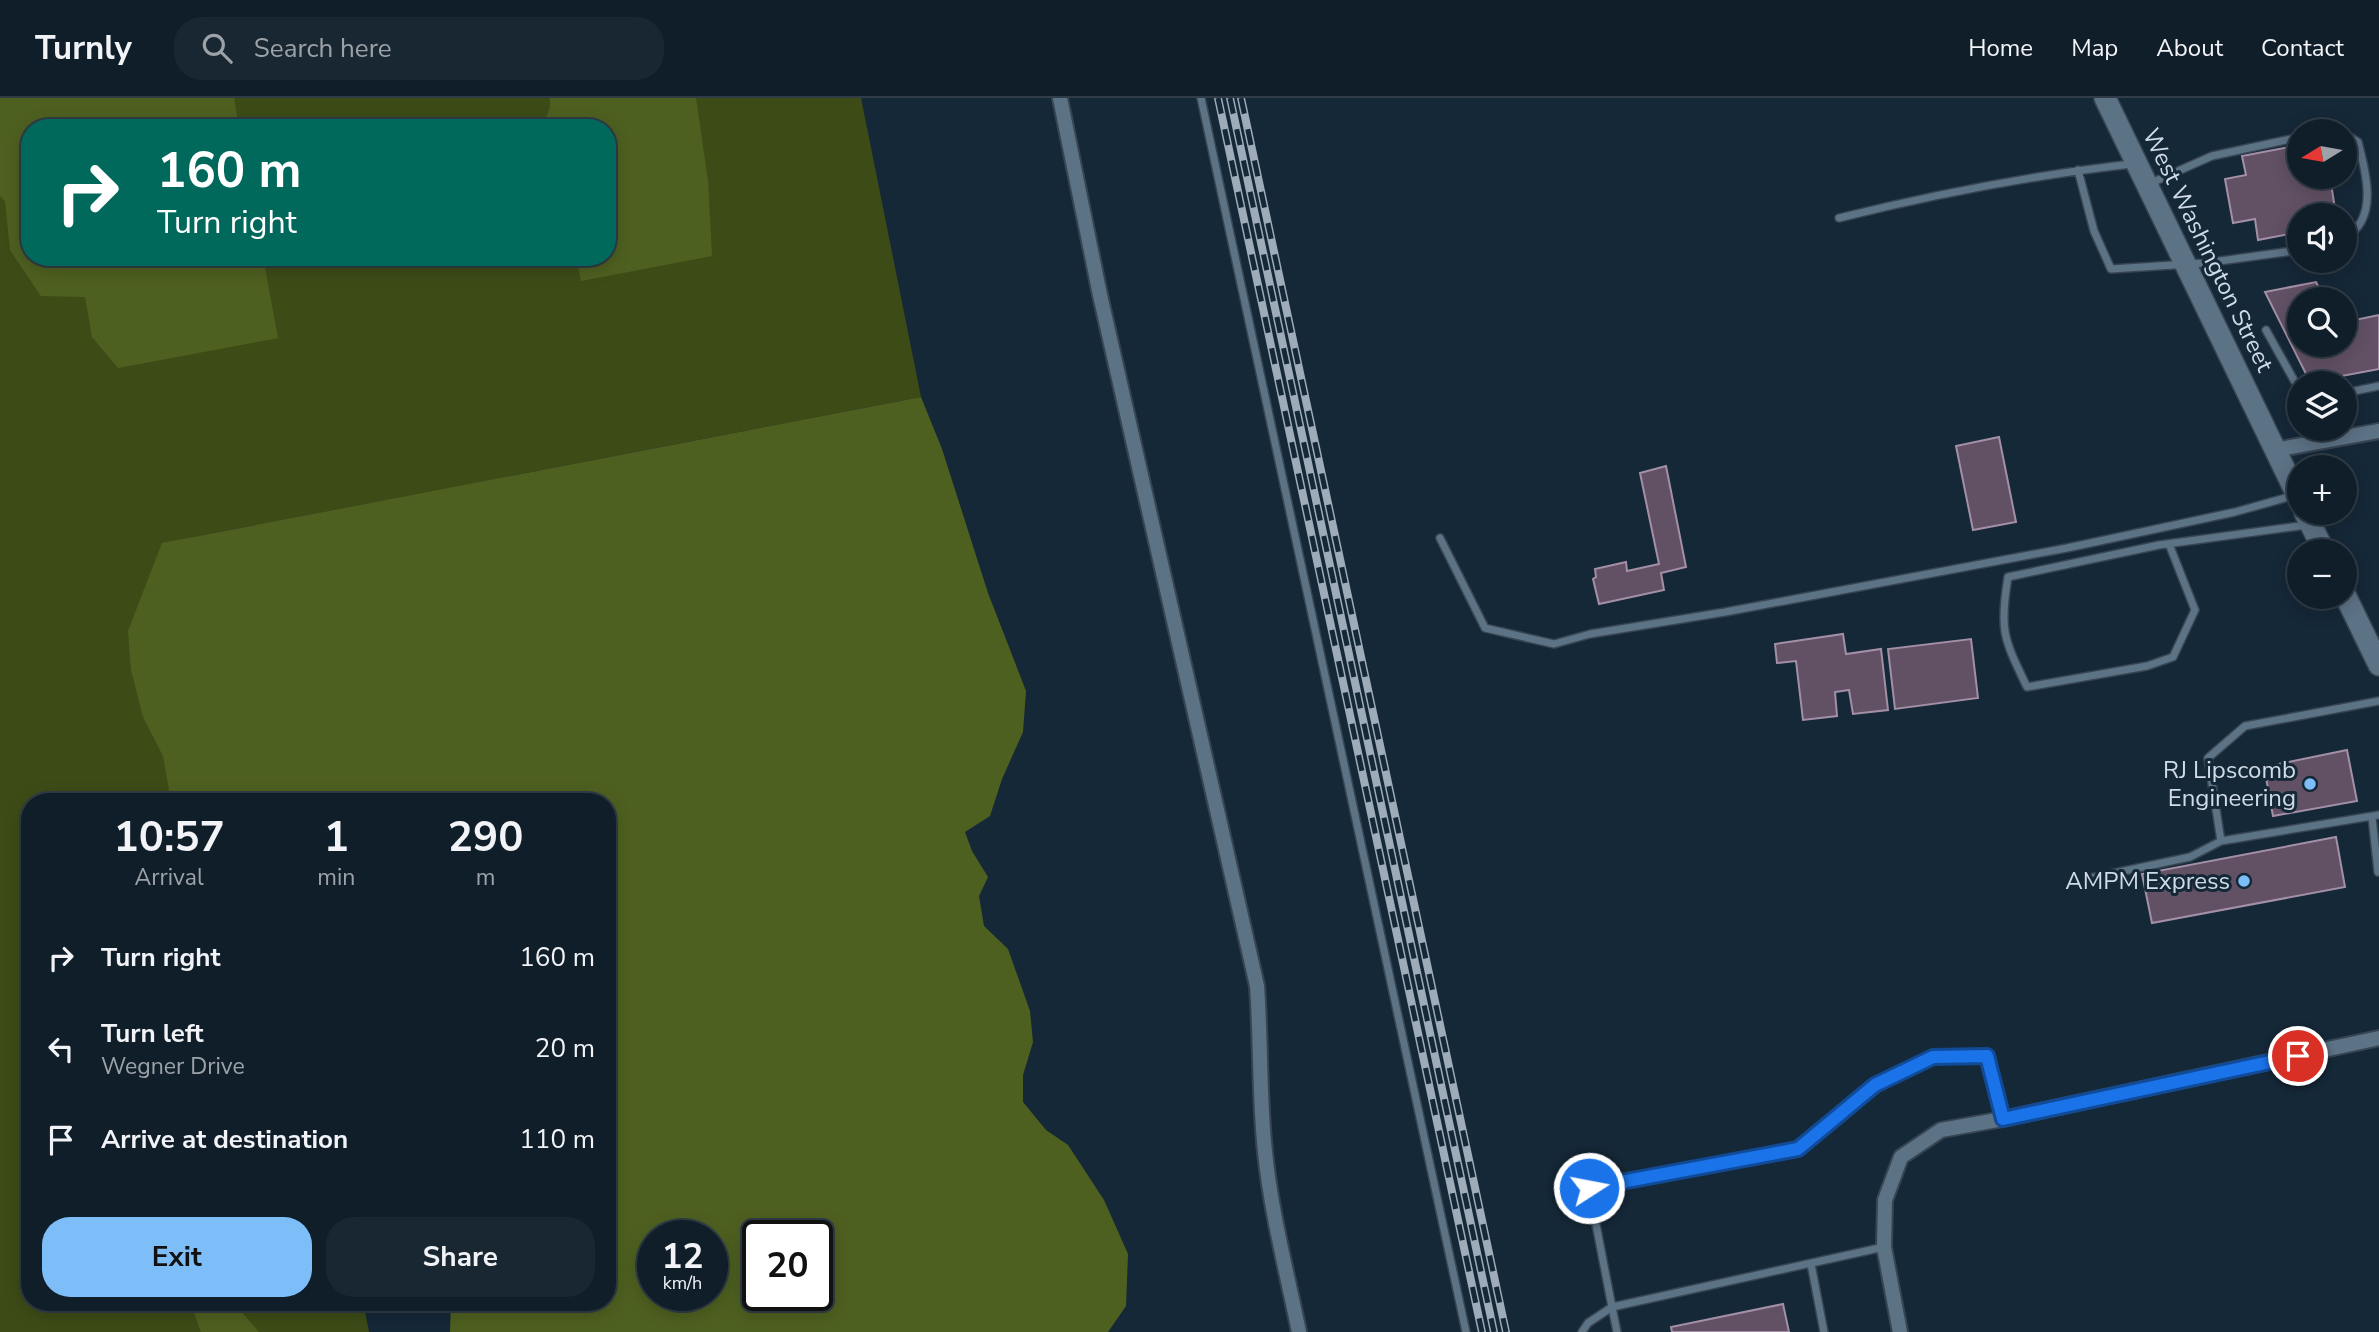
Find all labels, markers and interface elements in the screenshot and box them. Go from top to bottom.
search box [174,17,664,80]
text: Turnly [35,26,132,71]
icon: search [198,29,236,67]
text: Search here [254,31,392,66]
text: Home [1968,32,2033,64]
text: Map [2071,32,2118,64]
text: About [2156,32,2223,64]
text: Contact [2261,32,2344,64]
north arrow [2287,119,2357,189]
map controls [2287,119,2357,609]
street label: West Washington Street [2135,123,2281,377]
text: 160 m [157,137,301,204]
icon: right [42,147,133,238]
text: Turn right [157,201,297,244]
button: sound [2287,203,2357,273]
button: search [2287,287,2357,357]
button: layers [2287,371,2357,441]
button: + [2287,455,2357,525]
button: − [2287,539,2357,609]
place label: RJ Lipscomb Engineering [2163,754,2296,814]
marker: RJ Lipscomb Engineering [2302,776,2318,792]
text: 10:57 [114,809,225,866]
text: 1 [324,809,349,866]
text: 290 [448,809,523,866]
text: Arrival [135,862,204,893]
text: min [317,862,355,893]
text: m [476,862,496,893]
place label: AMPM Express [2065,865,2230,897]
marker: AMPM Express [2236,873,2252,889]
icon: right [42,939,80,977]
text: Turn right [101,940,220,975]
text: 160 m [519,940,595,975]
text: Turn left [101,1016,204,1051]
pin [2268,1026,2328,1086]
icon: left [42,1030,80,1068]
text: 20 m [535,1031,595,1066]
icon: arrive [2279,1037,2317,1075]
text: Wegner Drive [101,1051,245,1082]
icon: arrive [42,1121,80,1159]
text: Arrive at destination [101,1122,348,1157]
text: 110 m [519,1122,595,1157]
position arrow [1552,1151,1626,1225]
button: Exit [42,1217,312,1297]
button: Share [326,1217,595,1297]
speed limit sign: 20 [742,1220,833,1311]
text: 12 [661,1233,704,1280]
text: km/h [663,1271,702,1295]

